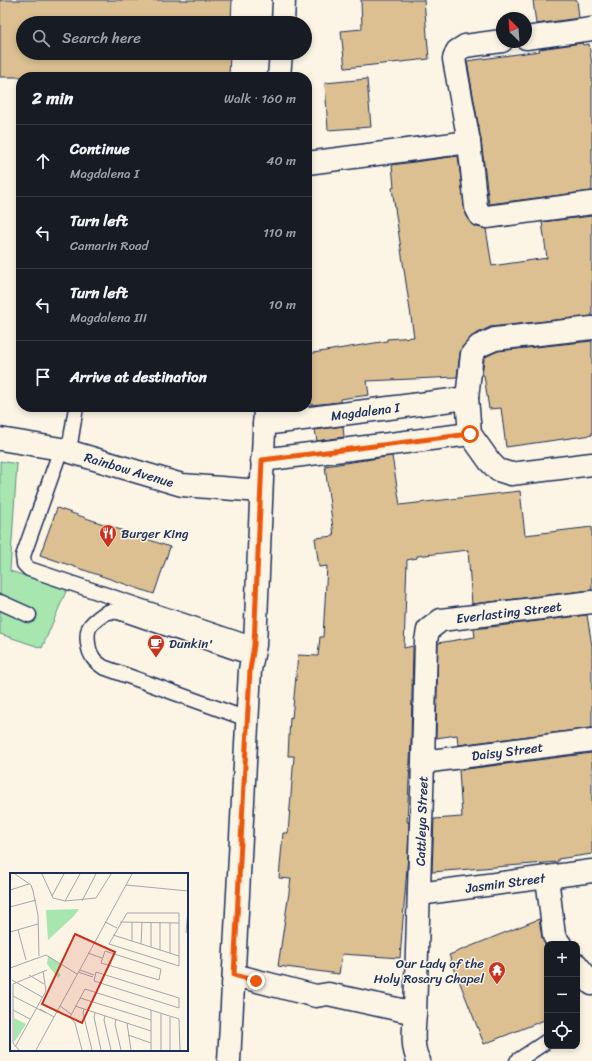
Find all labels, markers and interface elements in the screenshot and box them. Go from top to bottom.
north arrow [496,12,532,48]
search box [16,16,312,60]
text: Search here [62,25,141,51]
icon: search [30,27,52,49]
text: 2 min [32,83,73,113]
text: Walk · 160 m [224,87,296,110]
text: Continue [70,136,130,162]
text: 40 m [266,149,296,172]
icon: ahead [32,150,54,172]
text: Magdalena I [70,162,139,185]
text: Turn left [70,208,128,234]
text: 110 m [263,221,296,244]
icon: left [32,222,54,244]
text: Camarin Road [70,234,148,257]
text: Turn left [70,280,128,306]
text: 10 m [269,293,296,316]
icon: left [32,294,54,316]
text: Magdalena III [70,306,147,329]
text: Arrive at destination [70,364,207,390]
icon: arrive [32,366,54,388]
street label: Magdalena I [329,396,402,427]
route start [461,425,479,443]
street label: Rainbow Avenue [82,446,177,494]
place label: Burger King [121,522,189,545]
restaurant icon: Burger King [98,523,118,548]
street label: Everlasting Street [455,595,563,630]
place label: Dunkin' [169,632,213,655]
cafe icon: Dunkin' [146,633,166,658]
street label: Daisy Street [470,735,545,768]
street label: Cattleya Street [409,775,435,867]
street label: Jasmin Street [463,866,547,900]
inset map [10,873,188,1051]
map controls [544,941,580,1049]
button: + [544,941,580,977]
place label: Our Lady of the Holy Rosary Chapel [374,952,484,990]
temple icon: Our Lady of the Holy Rosary Chapel [487,960,507,985]
route end [247,972,265,990]
button: − [544,977,580,1013]
button: locate [544,1013,580,1049]

